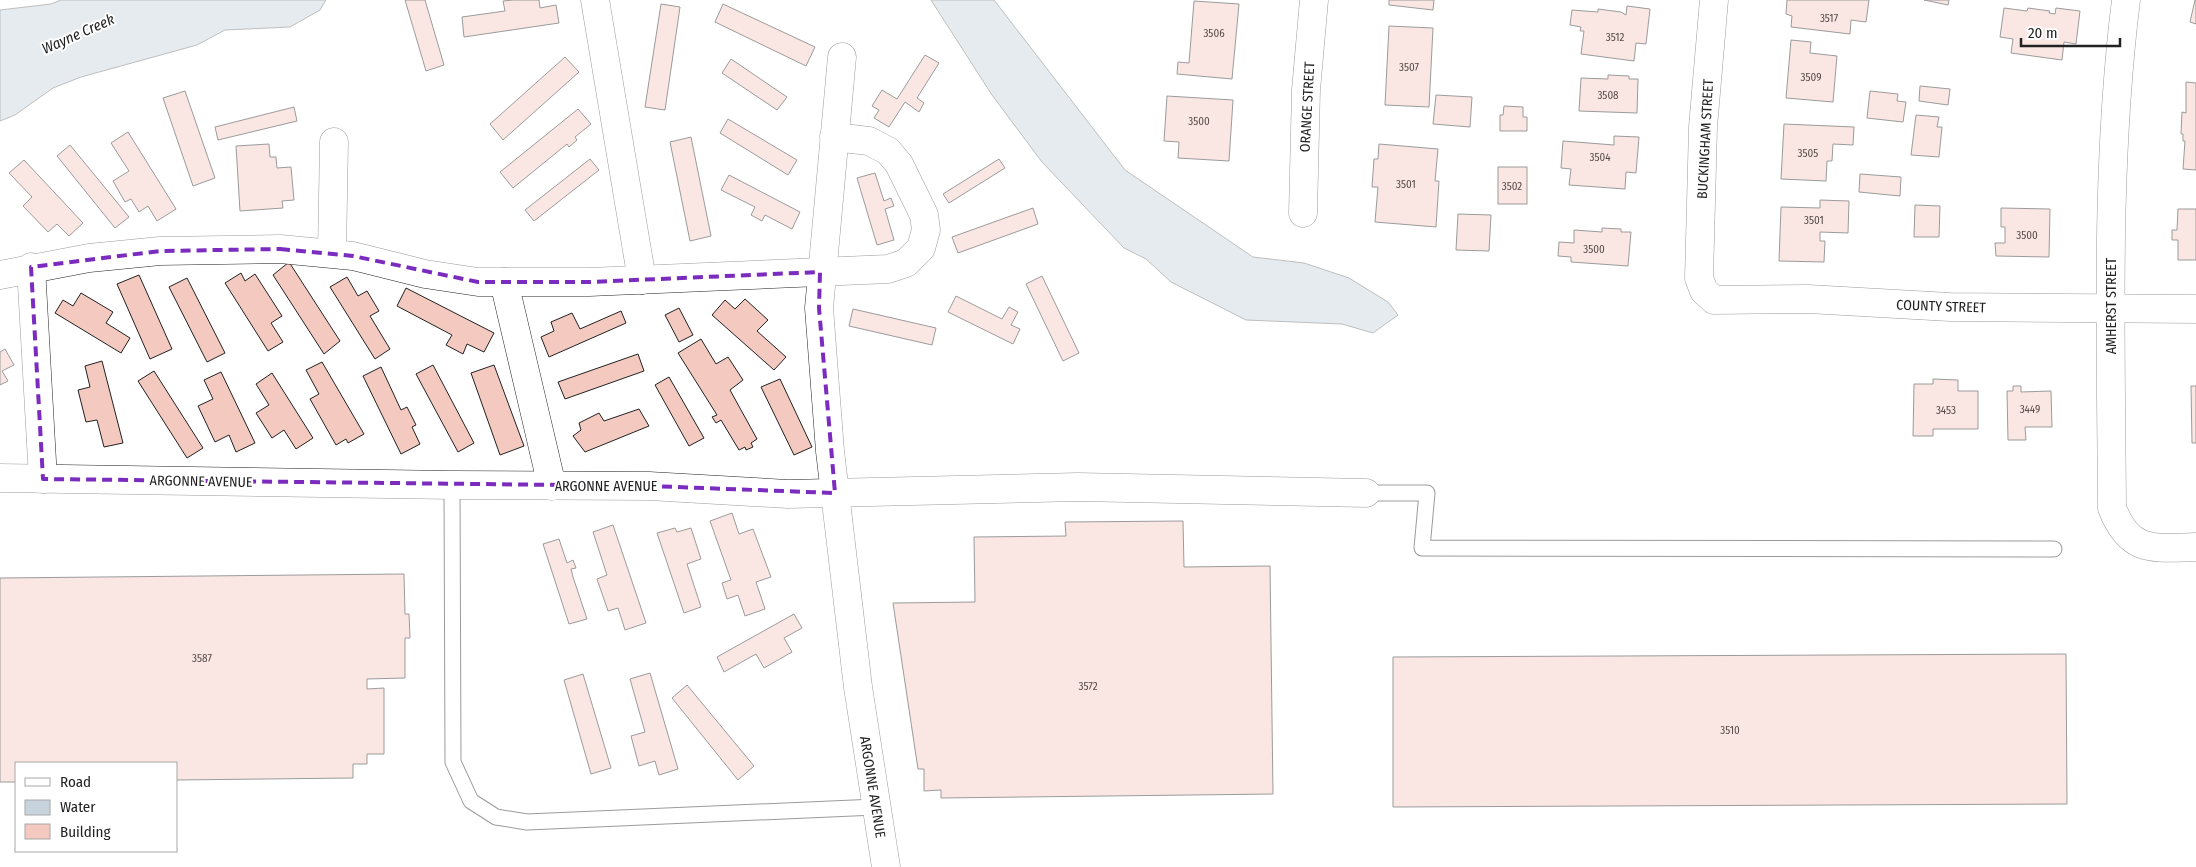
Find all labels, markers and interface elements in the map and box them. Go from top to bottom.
water label: Wayne Creek [39,10,118,58]
house number: 3517 [1820,12,1839,25]
scale bar [2021,15,2120,47]
text: 20 m [2028,24,2058,42]
house number: 3506 [1203,27,1225,40]
house number: 3512 [1606,31,1624,44]
street label: ORANGE STREET [1297,61,1318,153]
house number: 3507 [1399,61,1420,74]
house number: 3509 [1801,71,1822,84]
street label: BUCKINGHAM STREET [1694,78,1717,199]
house number: 3508 [1597,89,1619,102]
house number: 3500 [1188,115,1210,128]
house number: 3505 [1798,147,1818,160]
house number: 3504 [1589,151,1611,164]
house number: 3501 [1396,178,1416,191]
house number: 3502 [1502,180,1522,193]
house number: 3501 [1804,214,1824,227]
house number: 3500 [2016,229,2038,242]
house number: 3500 [1583,243,1605,256]
street label: AMHERST STREET [2103,257,2120,354]
street label: COUNTY STREET [1896,296,1986,317]
house number: 3449 [2020,403,2040,416]
house number: 3453 [1936,404,1956,417]
street label: ARGONNE AVENUE [149,472,253,491]
street label: ARGONNE AVENUE [555,478,658,495]
house number: 3587 [192,652,212,665]
house number: 3572 [1079,680,1098,693]
house number: 3510 [1720,724,1740,737]
street label: ARGONNE AVENUE [856,735,889,840]
legend [15,762,178,852]
text: Road [60,773,91,791]
text: Water [60,798,96,816]
text: Building [60,823,111,841]

